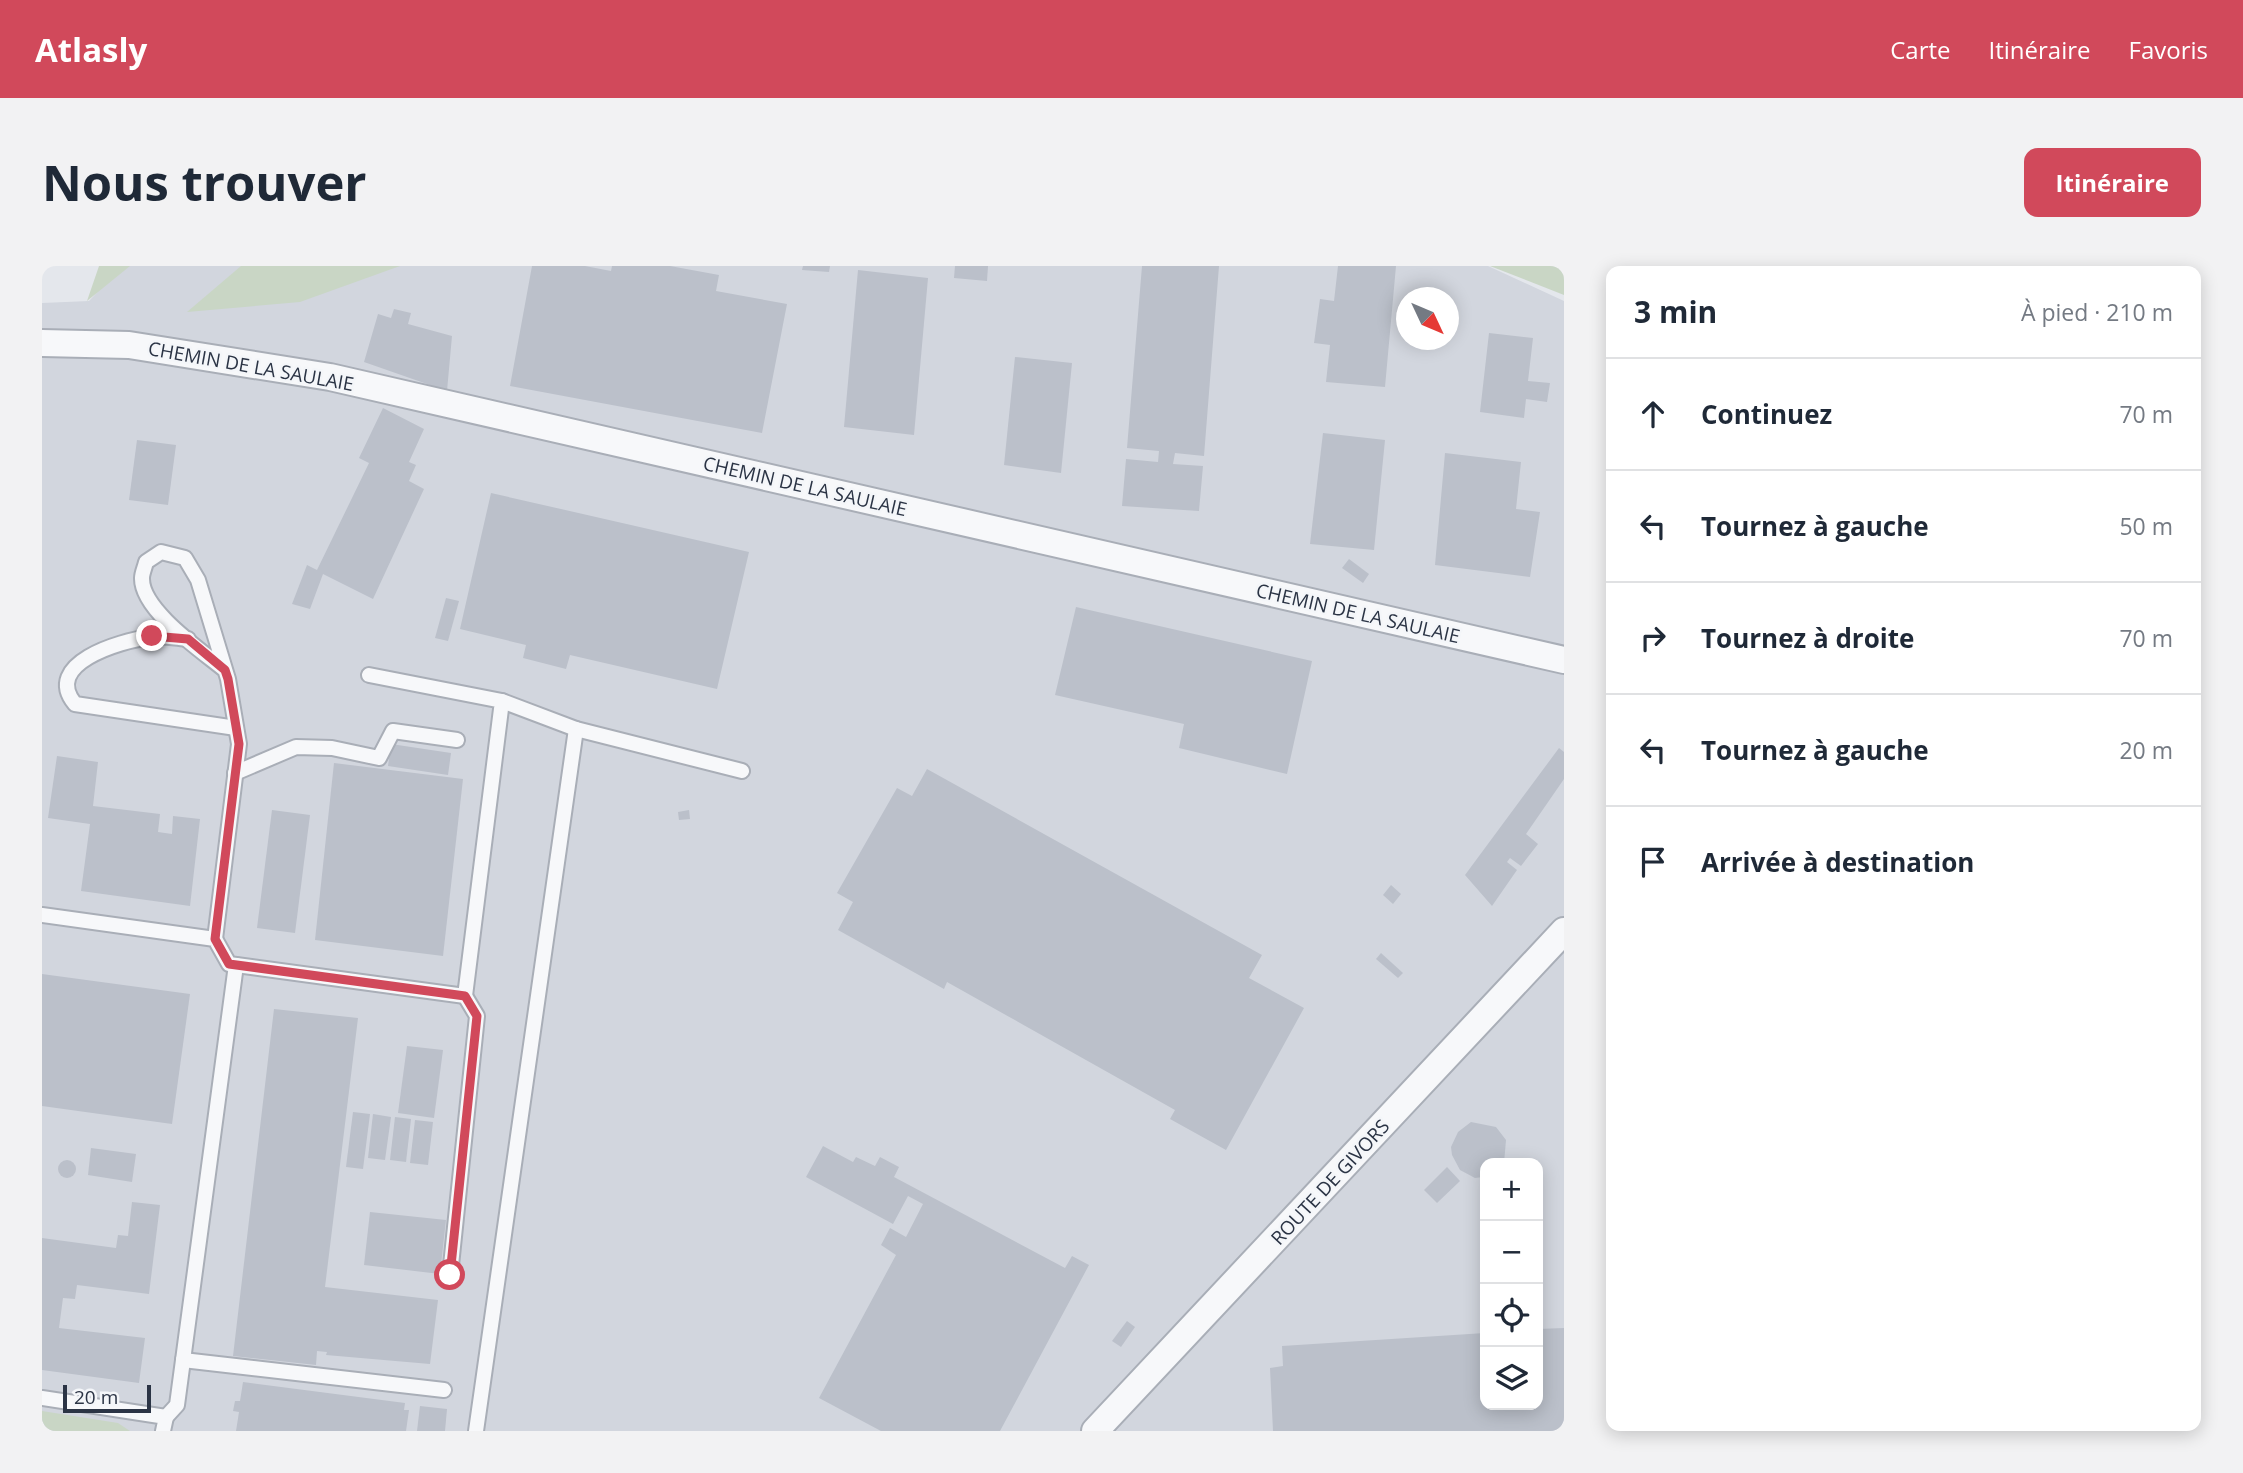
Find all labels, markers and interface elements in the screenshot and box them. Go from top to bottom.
text: Atlasly [35,27,147,72]
text: Carte [1890,33,1951,66]
text: Itinéraire [1989,33,2091,66]
text: Favoris [2129,33,2208,66]
button: Itinéraire [2024,148,2201,217]
text: Nous trouver [42,149,367,215]
north arrow [1396,287,1459,350]
text: 3 min [1634,291,1717,332]
text: À pied · 210 m [2021,296,2173,328]
street label: CHEMIN DE LA SAULAIE [146,335,356,397]
icon: ahead [1634,395,1672,433]
text: Continuez [1701,396,1832,432]
text: 70 m [2119,398,2173,430]
street label: CHEMIN DE LA SAULAIE [701,450,909,522]
icon: left [1634,507,1672,545]
text: Tournez à gauche [1701,508,1929,544]
text: 50 m [2119,510,2173,542]
street label: CHEMIN DE LA SAULAIE [1254,577,1462,649]
icon: right [1634,619,1672,657]
route end [136,620,167,651]
text: Tournez à droite [1701,620,1914,656]
text: 70 m [2119,622,2173,654]
icon: left [1634,731,1672,769]
text: Tournez à gauche [1701,732,1929,768]
text: 20 m [2119,734,2173,766]
icon: arrive [1634,843,1672,881]
text: Arrivée à destination [1701,844,1974,880]
street label: ROUTE DE GIVORS [1265,1114,1395,1250]
map controls [1480,1158,1543,1410]
button: + [1480,1158,1543,1221]
button: − [1480,1221,1543,1284]
route start [434,1259,465,1290]
button: locate [1480,1284,1543,1347]
button: layers [1480,1347,1543,1410]
scale bar [63,1382,150,1414]
text: 20 m [74,1384,118,1410]

